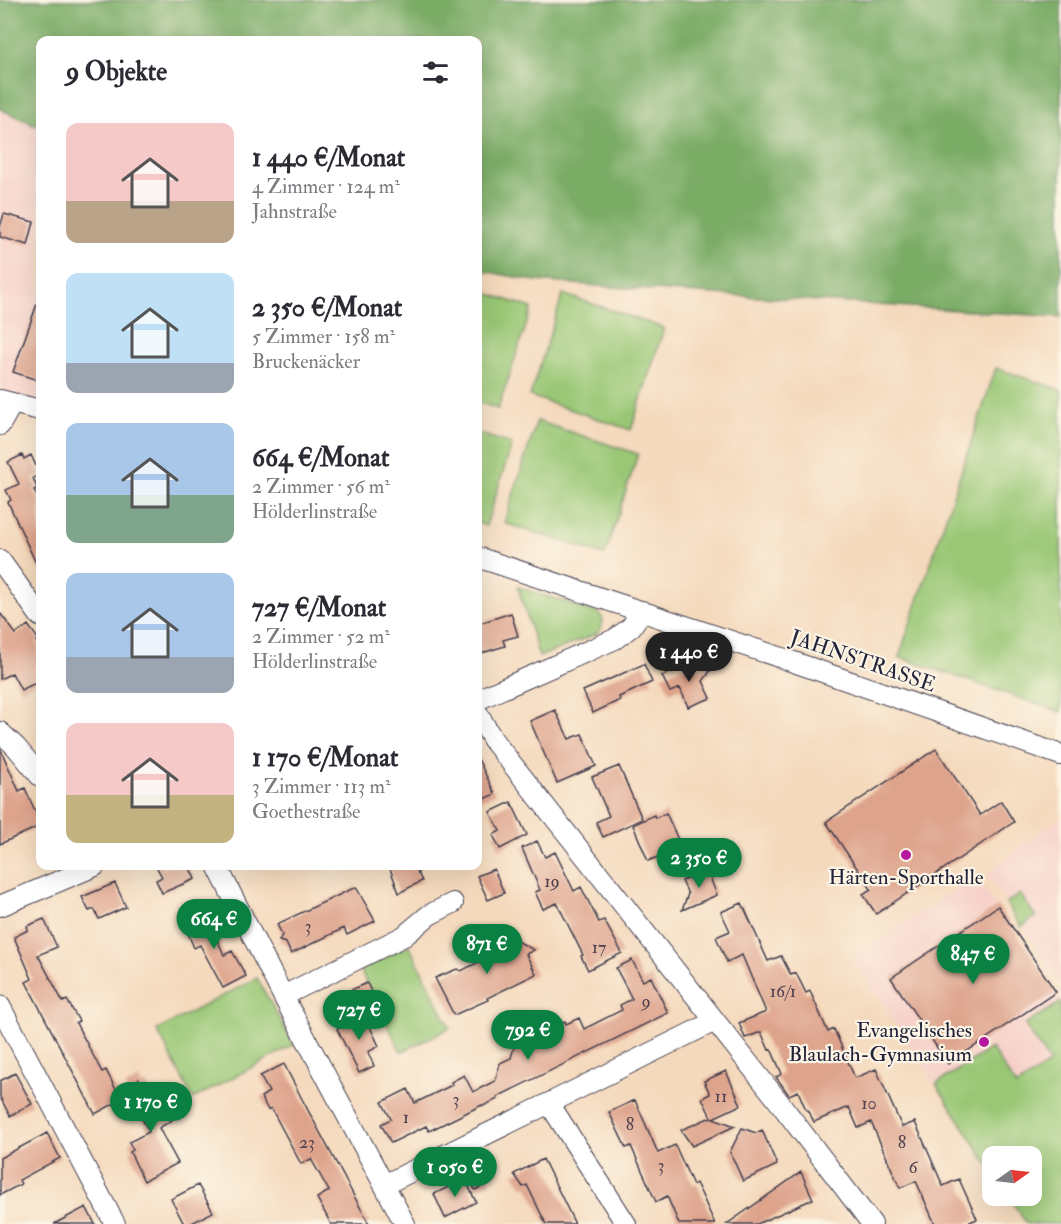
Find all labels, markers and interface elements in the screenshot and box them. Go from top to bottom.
text: 9 Objekte [66,56,167,88]
icon: filters [419,56,452,89]
text: 1 440 €/Monat [252,142,405,174]
icon: home [114,147,186,219]
text: 4 Zimmer · 124 m² [252,174,400,199]
text: Jahnstraße [252,199,337,224]
text: 2 350 €/Monat [252,292,402,324]
icon: home [114,297,186,369]
text: 5 Zimmer · 158 m² [252,324,395,349]
text: Bruckenäcker [252,349,360,374]
text: 664 €/Monat [252,442,389,474]
icon: home [114,447,186,519]
text: 2 Zimmer · 56 m² [252,474,390,499]
text: Hölderlinstraße [252,499,377,524]
text: 727 €/Monat [252,592,386,624]
icon: home [114,597,186,669]
street label: JAHNSTRASSE [786,623,939,699]
text: 2 Zimmer · 52 m² [252,624,390,649]
pin: 1 440 € [634,632,744,683]
text: 1 440 € [659,639,719,664]
text: Hölderlinstraße [252,649,377,674]
text: 1 170 €/Monat [252,742,398,774]
icon: home [114,747,186,819]
text: 3 Zimmer · 113 m² [252,774,391,799]
text: Goethestraße [252,799,360,824]
pin: 2 350 € [644,838,754,889]
text: 2 350 € [671,845,727,870]
marker: Härten-Sporthalle [899,848,913,862]
place label: Härten-Sporthalle [828,864,984,891]
house number: 19 [544,870,560,893]
pin: 664 € [172,899,256,950]
text: 664 € [191,906,237,931]
house number: 3 [305,915,311,938]
pin: 871 € [445,924,529,975]
text: 871 € [466,931,508,956]
pin: 847 € [931,934,1015,985]
house number: 17 [592,936,606,959]
text: 847 € [951,941,995,966]
house number: 16/1 [770,980,796,1003]
pin: 727 € [317,990,401,1041]
house number: 9 [639,990,651,1013]
text: 727 € [337,997,381,1022]
pin: 792 € [486,1010,570,1061]
text: 792 € [505,1017,551,1042]
place label: Evangelisches Blaulach-Gymnasium [789,1017,972,1068]
marker: Evangelisches Blaulach-Gymnasium [977,1035,991,1049]
pin: 1 170 € [96,1082,206,1133]
house number: 11 [715,1085,727,1108]
house number: 3 [453,1088,459,1111]
text: 1 170 € [124,1089,178,1114]
house number: 10 [861,1092,877,1115]
house number: 1 [403,1106,409,1129]
house number: 8 [626,1113,634,1136]
house number: 23 [299,1131,315,1154]
house number: 8 [898,1131,906,1154]
north arrow [982,1146,1042,1206]
map controls [982,1146,1042,1206]
pin: 1 050 € [400,1147,510,1198]
text: 1 050 € [427,1154,483,1179]
house number: 3 [658,1154,664,1177]
house number: 6 [908,1156,918,1179]

